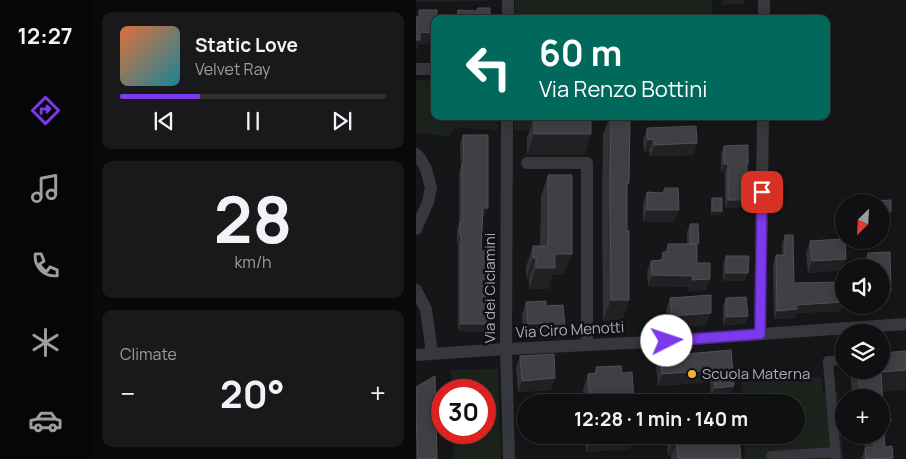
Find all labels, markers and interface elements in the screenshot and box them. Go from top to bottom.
text: 12:27 [17,21,73,51]
text: 60 m [539,29,622,77]
text: Static Love [195,32,298,58]
icon: left [456,35,521,100]
text: Velvet Ray [195,58,271,80]
text: Via Renzo Bottini [539,74,707,104]
icon: directions [28,93,63,128]
icon: previous [150,107,178,135]
icon: pause [239,107,267,135]
icon: next [328,107,356,135]
icon: music [28,171,63,206]
pin [741,171,783,213]
text: 28 [214,174,292,263]
icon: arrive [748,178,776,206]
north arrow [835,194,890,249]
map controls [835,194,890,444]
street label: Via dei Ciclamini [479,233,500,343]
icon: phone [28,248,63,283]
text: km/h [234,251,272,273]
button: sound [835,259,890,314]
position arrow [640,314,692,366]
street label: Via Ciro Menotti [515,316,625,343]
button: layers [835,324,890,379]
icon: climate [28,325,63,360]
text: Climate [120,343,177,365]
place label: Scuola Materna [702,363,810,384]
text: 20° [220,367,285,419]
marker: Scuola Materna [686,368,698,380]
text: − [120,374,135,412]
text: + [370,374,386,412]
speed limit sign: 30 [431,379,496,444]
button: + [835,389,890,444]
icon: car [28,403,63,438]
text: 12:28 · 1 min · 140 m [574,406,748,432]

